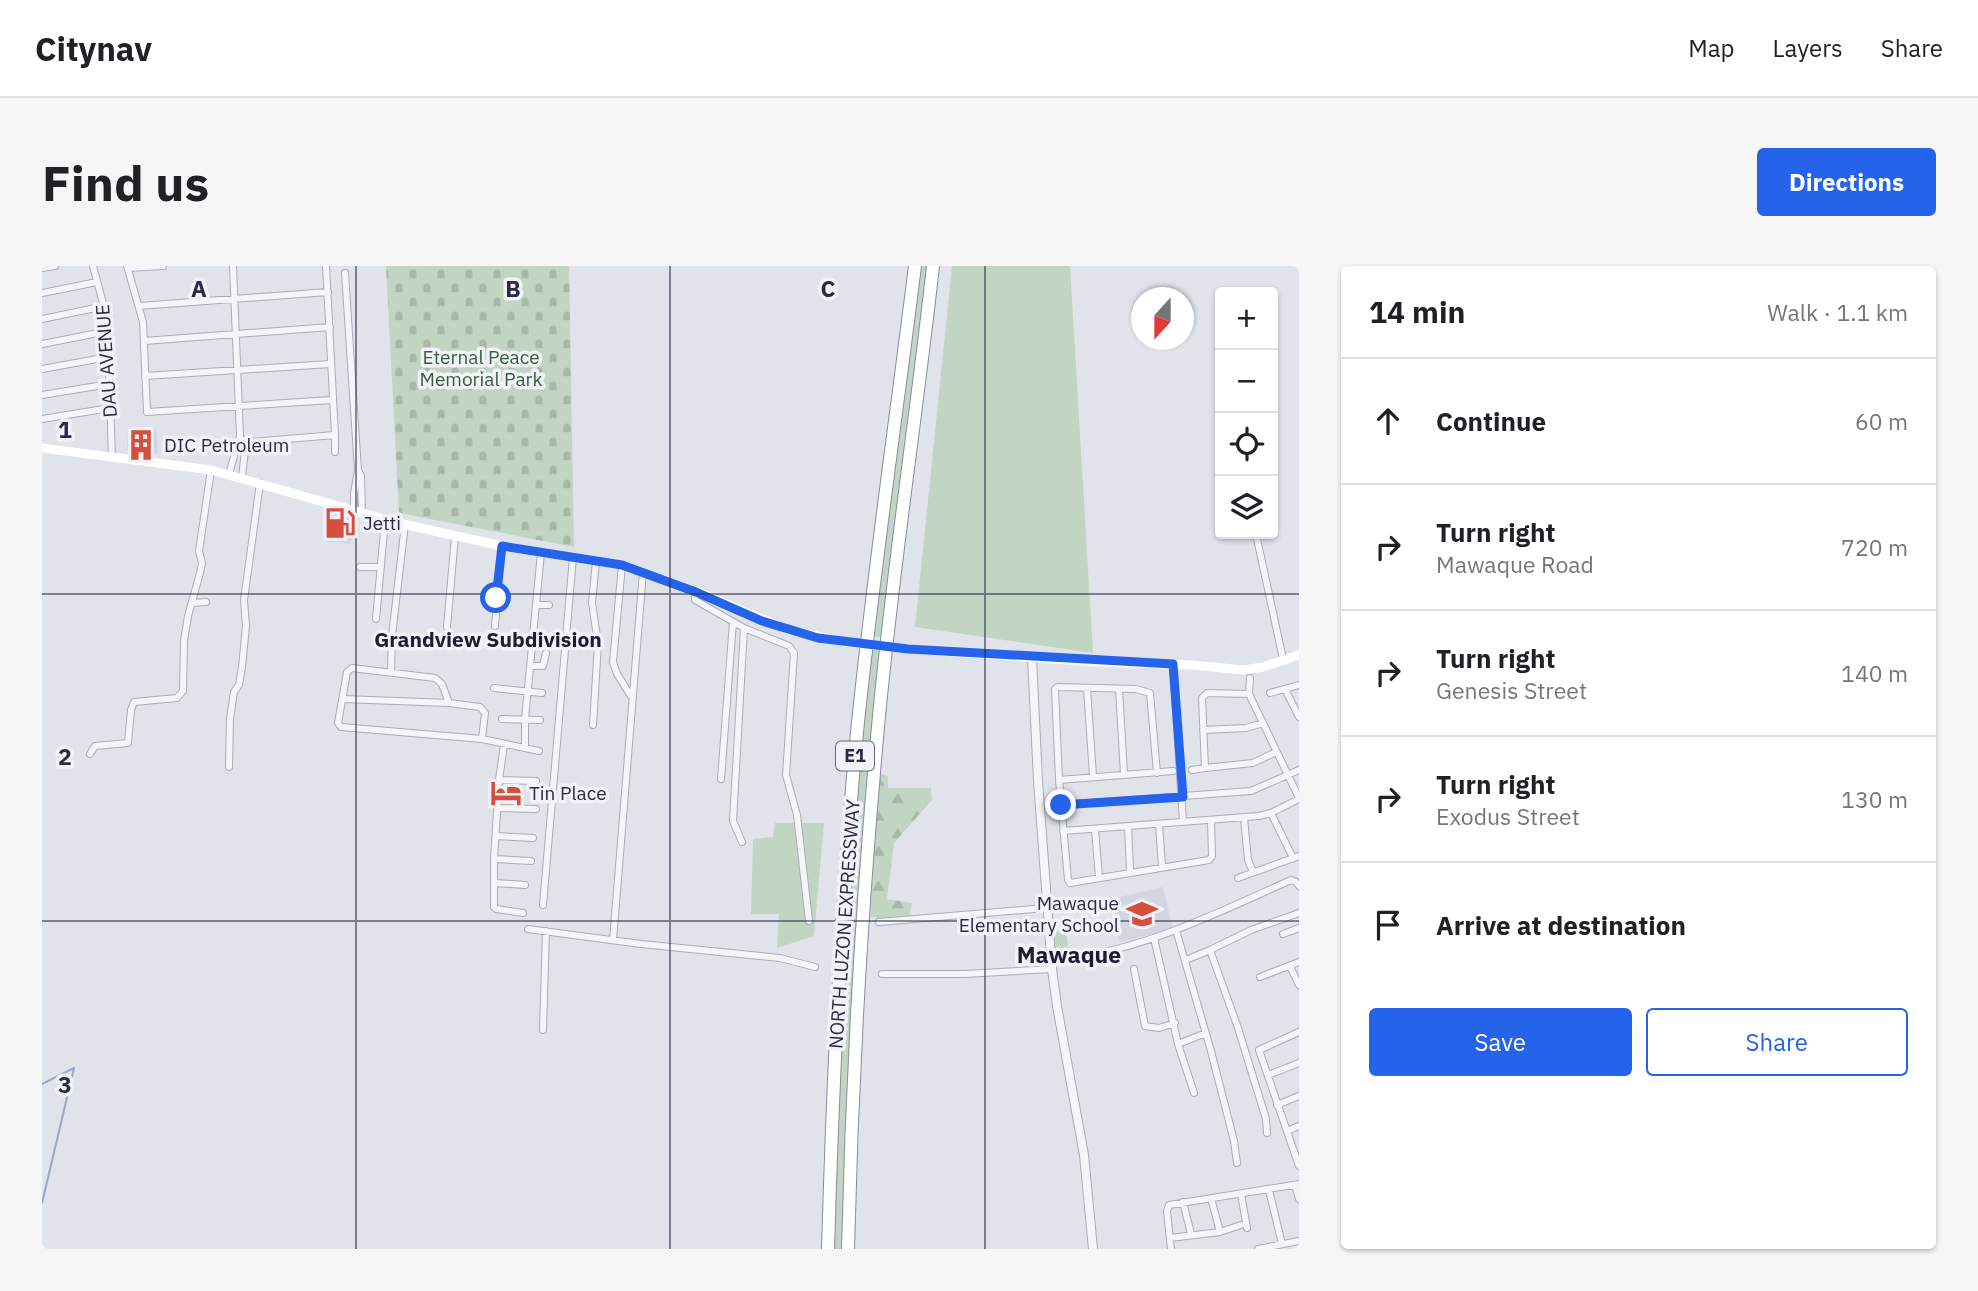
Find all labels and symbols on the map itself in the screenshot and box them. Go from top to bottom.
text: A [191,273,207,303]
text: B [505,273,521,303]
text: C [821,273,836,303]
north arrow [1131,287,1194,350]
street label: DAU AVENUE [90,304,122,418]
park label: Eternal Peace Memorial Park [419,345,543,391]
text: 1 [58,414,72,444]
building icon: DIC Petroleum [124,428,158,462]
place label: DIC Petroleum [164,433,289,457]
fuel station icon: Jetti [323,506,357,540]
place label: Jetti [363,511,401,535]
route start [480,582,511,613]
district label: Grandview Subdivision [374,625,602,653]
text: 2 [58,741,72,771]
road number: E1 [836,742,874,770]
hotel icon: Tin Place [489,776,523,810]
place label: Tin Place [529,781,607,805]
route end [1045,789,1076,820]
street label: NORTH LUZON EXPRESSWAY [823,798,865,1050]
place label: Mawaque Elementary School [959,891,1119,937]
school or university icon: Mawaque Elementary School [1125,897,1159,931]
district label: Mawaque [1017,939,1121,969]
text: 3 [58,1069,72,1099]

